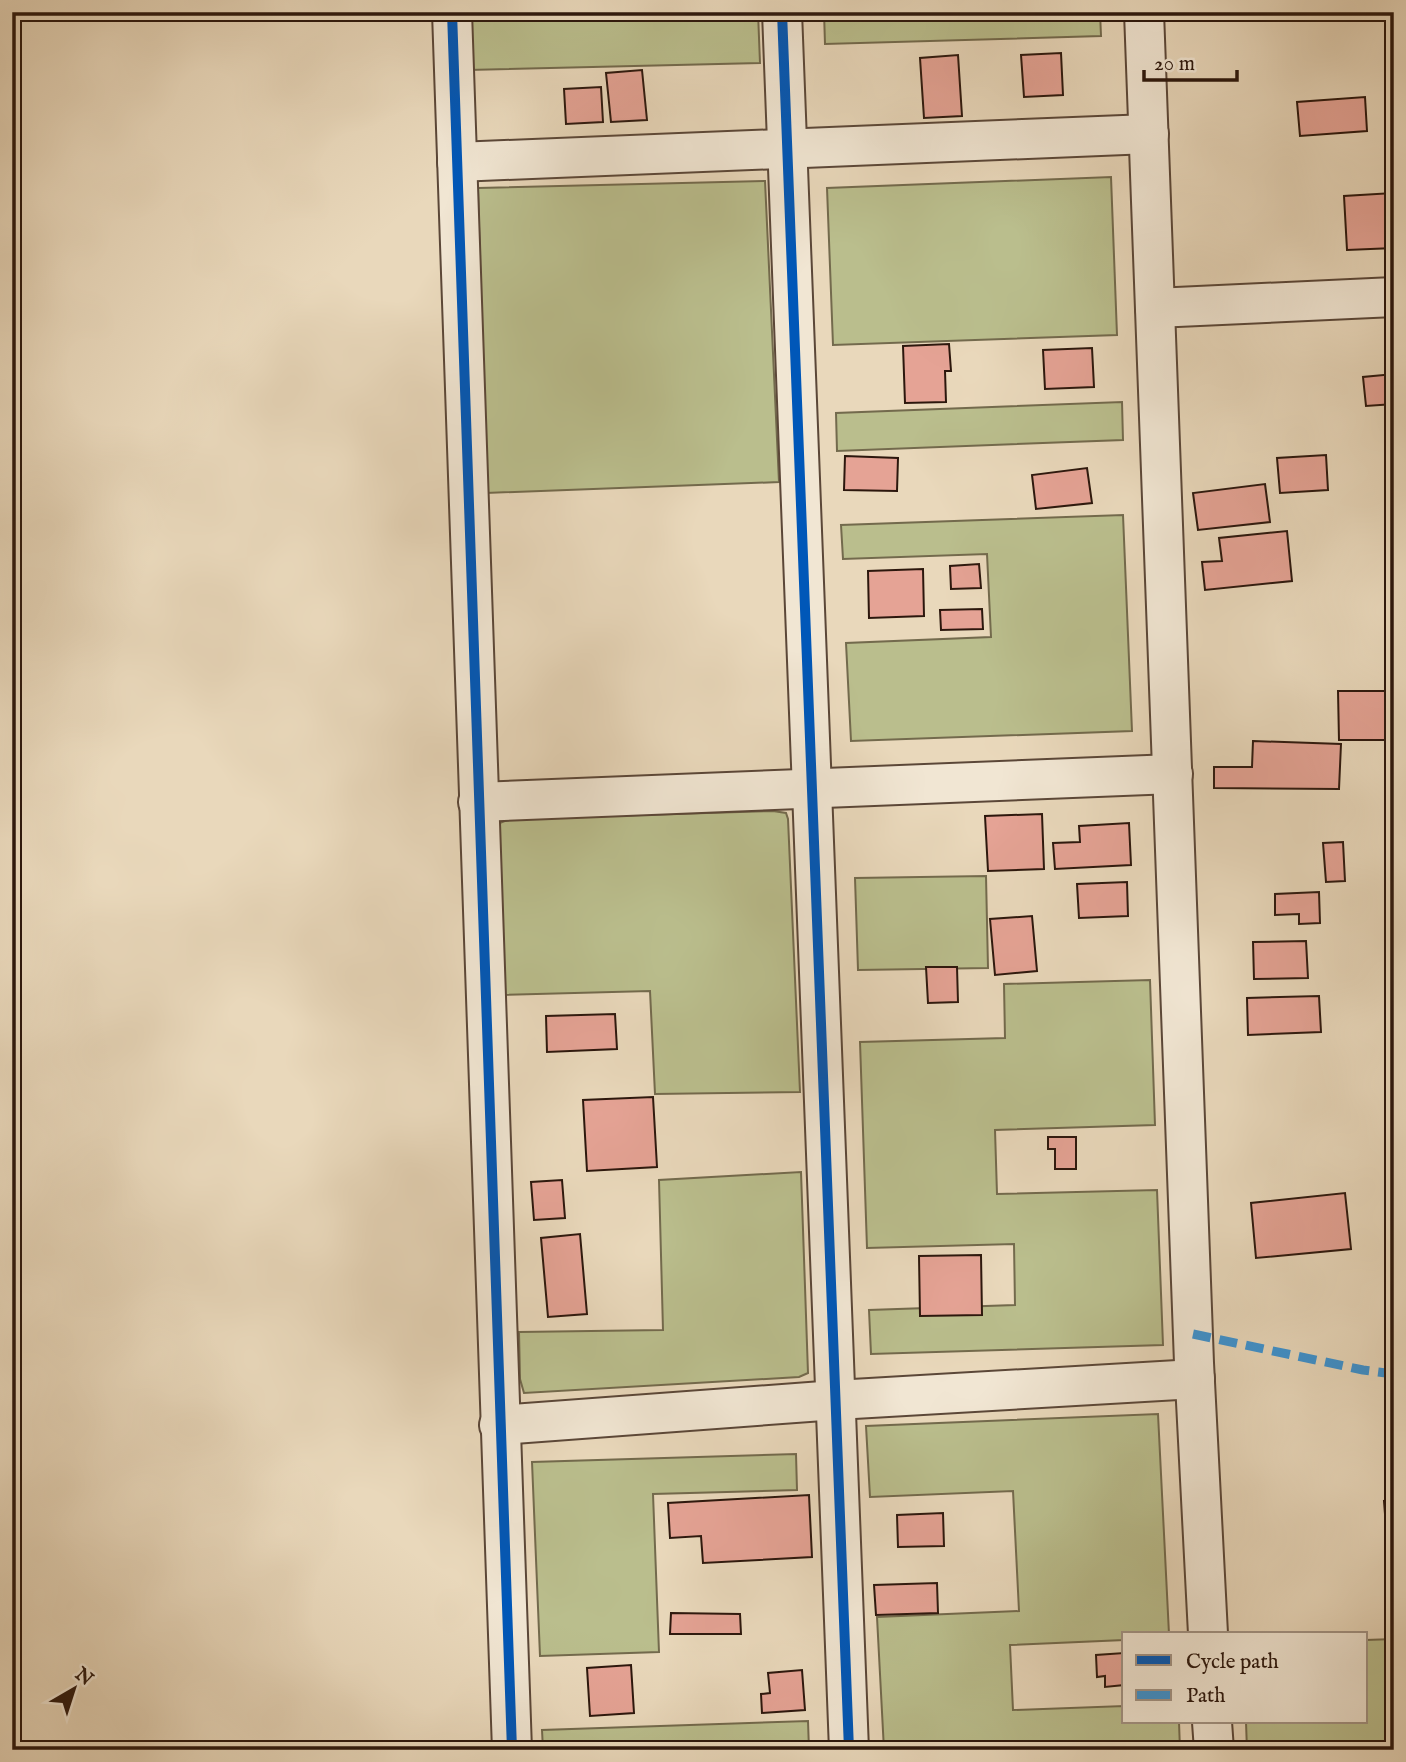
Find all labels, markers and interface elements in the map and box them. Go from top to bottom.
scale bar [1144,38,1236,82]
text: 20 m [1154,51,1195,78]
legend [1122,1632,1368,1724]
text: Cycle path [1186,1649,1279,1676]
north arrow [38,1654,108,1724]
text: N [69,1662,98,1692]
text: Path [1186,1683,1225,1710]

